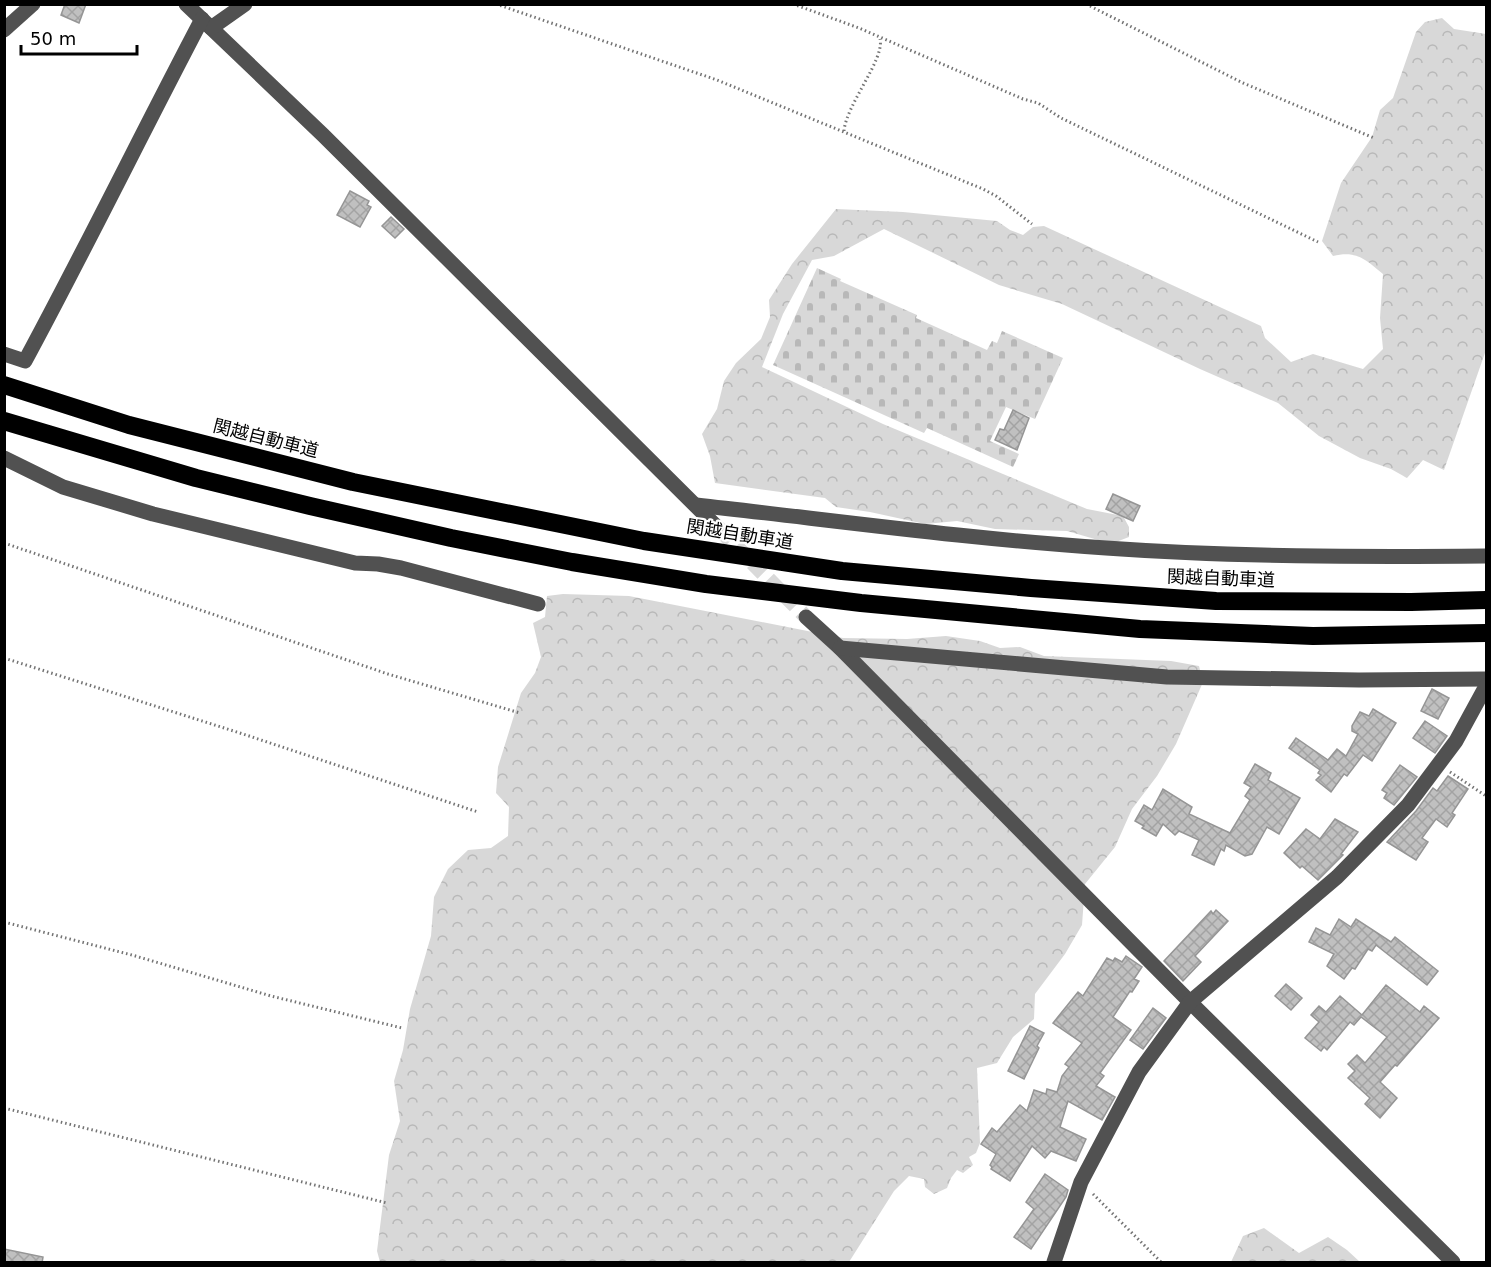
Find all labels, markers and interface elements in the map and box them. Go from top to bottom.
scale bar [21,18,136,56]
text: 50 m [30,28,76,49]
street label: 関越自動車道 [211,415,321,461]
street label: 関越自動車道 [685,515,795,553]
street label: 関越自動車道 [1167,566,1275,590]

